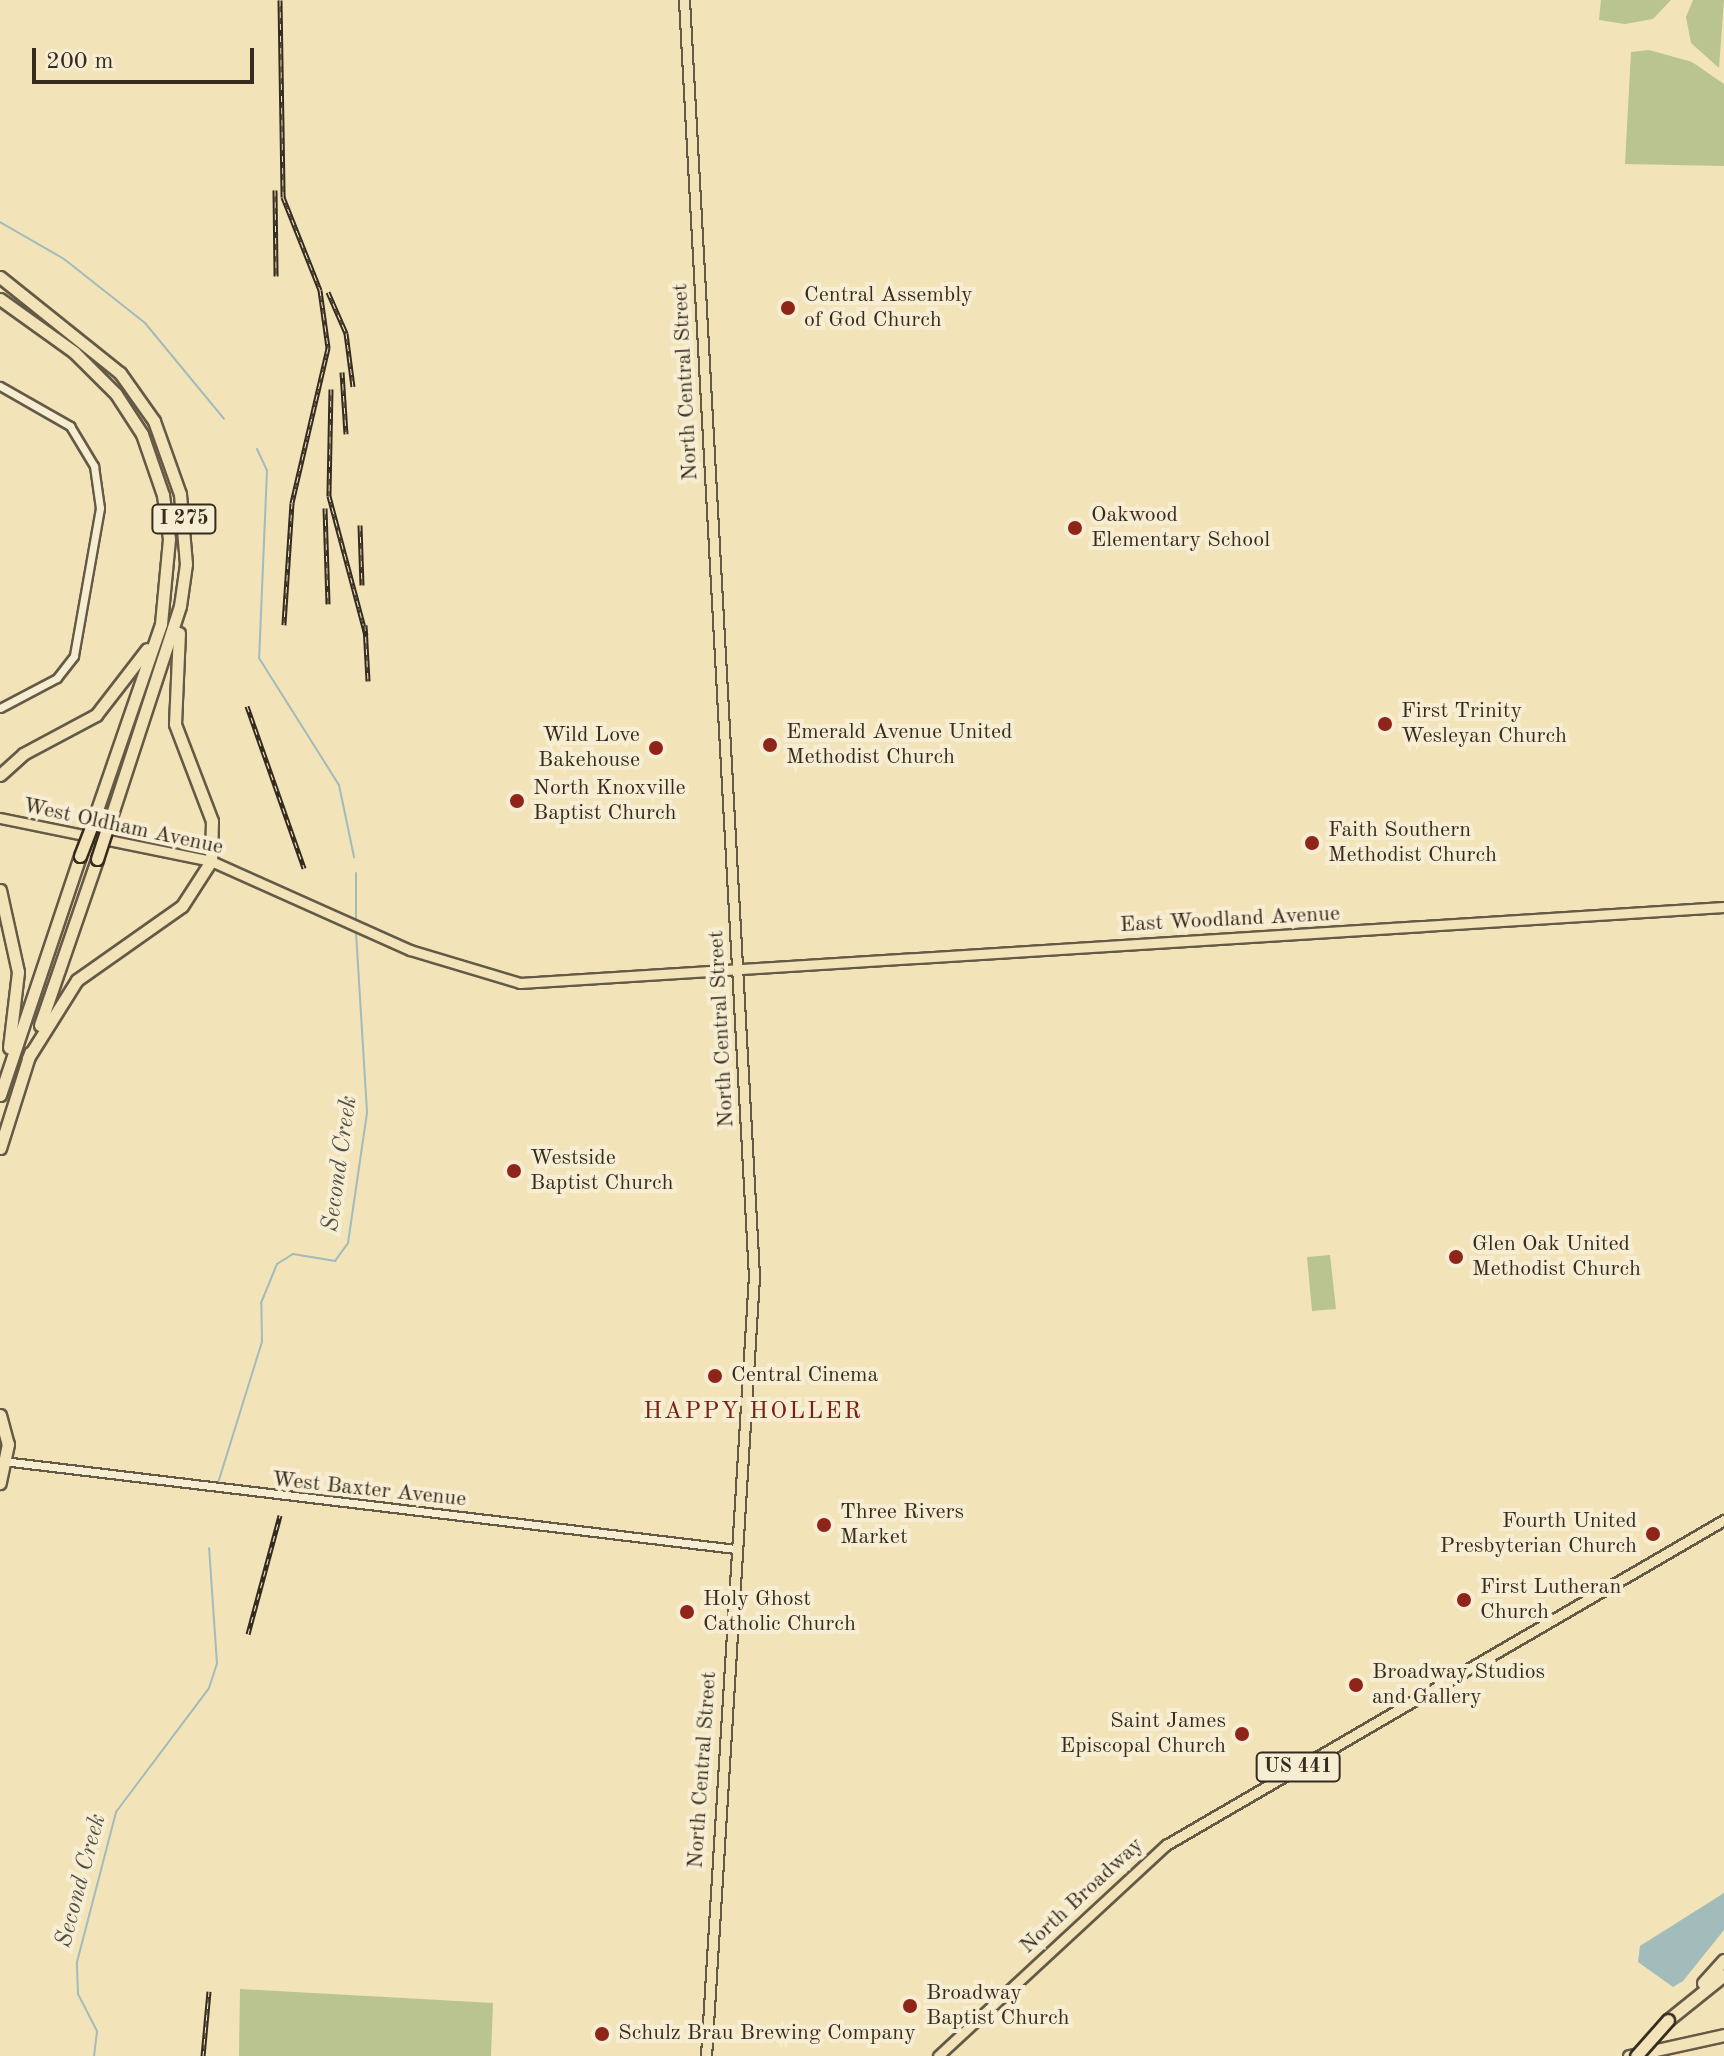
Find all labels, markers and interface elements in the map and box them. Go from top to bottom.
scale bar [36,32,258,82]
text: 200 m [46,50,114,74]
place label: Central Assembly of God Church [804,282,973,334]
street label: North Central Street [668,283,704,481]
marker: Central Assembly of God Church [779,299,797,317]
place label: Oakwood Elementary School [1091,502,1270,554]
road number: I 275 [150,503,218,535]
marker: Oakwood Elementary School [1066,519,1084,537]
place label: First Trinity Wesleyan Church [1401,698,1567,750]
marker: First Trinity Wesleyan Church [1376,715,1394,733]
place label: Emerald Avenue United Methodist Church [786,719,1013,770]
place label: Wild Love Bakehouse [538,722,640,774]
marker: Emerald Avenue United Methodist Church [761,736,779,754]
marker: Wild Love Bakehouse [647,739,665,757]
place label: North Knoxville Baptist Church [533,775,686,826]
marker: North Knoxville Baptist Church [508,792,526,810]
street label: West Oldham Avenue [20,793,226,861]
place label: Faith Southern Methodist Church [1328,817,1497,868]
marker: Faith Southern Methodist Church [1303,834,1321,852]
street label: East Woodland Avenue [1119,901,1341,939]
street label: North Central Street [704,930,740,1128]
water label: Second Creek [317,1094,365,1234]
place label: Westside Baptist Church [530,1145,674,1196]
marker: Westside Baptist Church [505,1162,523,1180]
place label: Glen Oak United Methodist Church [1472,1231,1641,1282]
marker: Glen Oak United Methodist Church [1447,1248,1465,1266]
place label: Central Cinema [731,1363,878,1389]
marker: Central Cinema [706,1367,724,1385]
district label: HAPPY HOLLER [643,1399,863,1427]
street label: West Baxter Avenue [271,1467,467,1513]
place label: Three Rivers Market [840,1499,964,1550]
place label: Fourth United Presbyterian Church [1440,1508,1637,1560]
marker: Three Rivers Market [815,1516,833,1534]
marker: Fourth United Presbyterian Church [1644,1525,1662,1543]
place label: First Lutheran Church [1480,1574,1621,1626]
place label: Holy Ghost Catholic Church [703,1586,856,1638]
marker: First Lutheran Church [1455,1591,1473,1609]
marker: Holy Ghost Catholic Church [678,1603,696,1621]
place label: Broadway Studios and Gallery [1372,1659,1545,1710]
street label: North Central Street [683,1671,723,1869]
marker: Broadway Studios and Gallery [1347,1676,1365,1694]
place label: Saint James Episcopal Church [1060,1708,1226,1760]
marker: Saint James Episcopal Church [1233,1725,1251,1743]
road number: US 441 [1254,1751,1342,1783]
water label: Second Creek [50,1811,114,1951]
street label: North Broadway [1015,1832,1149,1960]
place label: Broadway Baptist Church [926,1980,1070,2032]
marker: Broadway Baptist Church [901,1997,919,2015]
place label: Schulz Brau Brewing Company [618,2021,916,2047]
marker: Schulz Brau Brewing Company [593,2025,611,2043]

